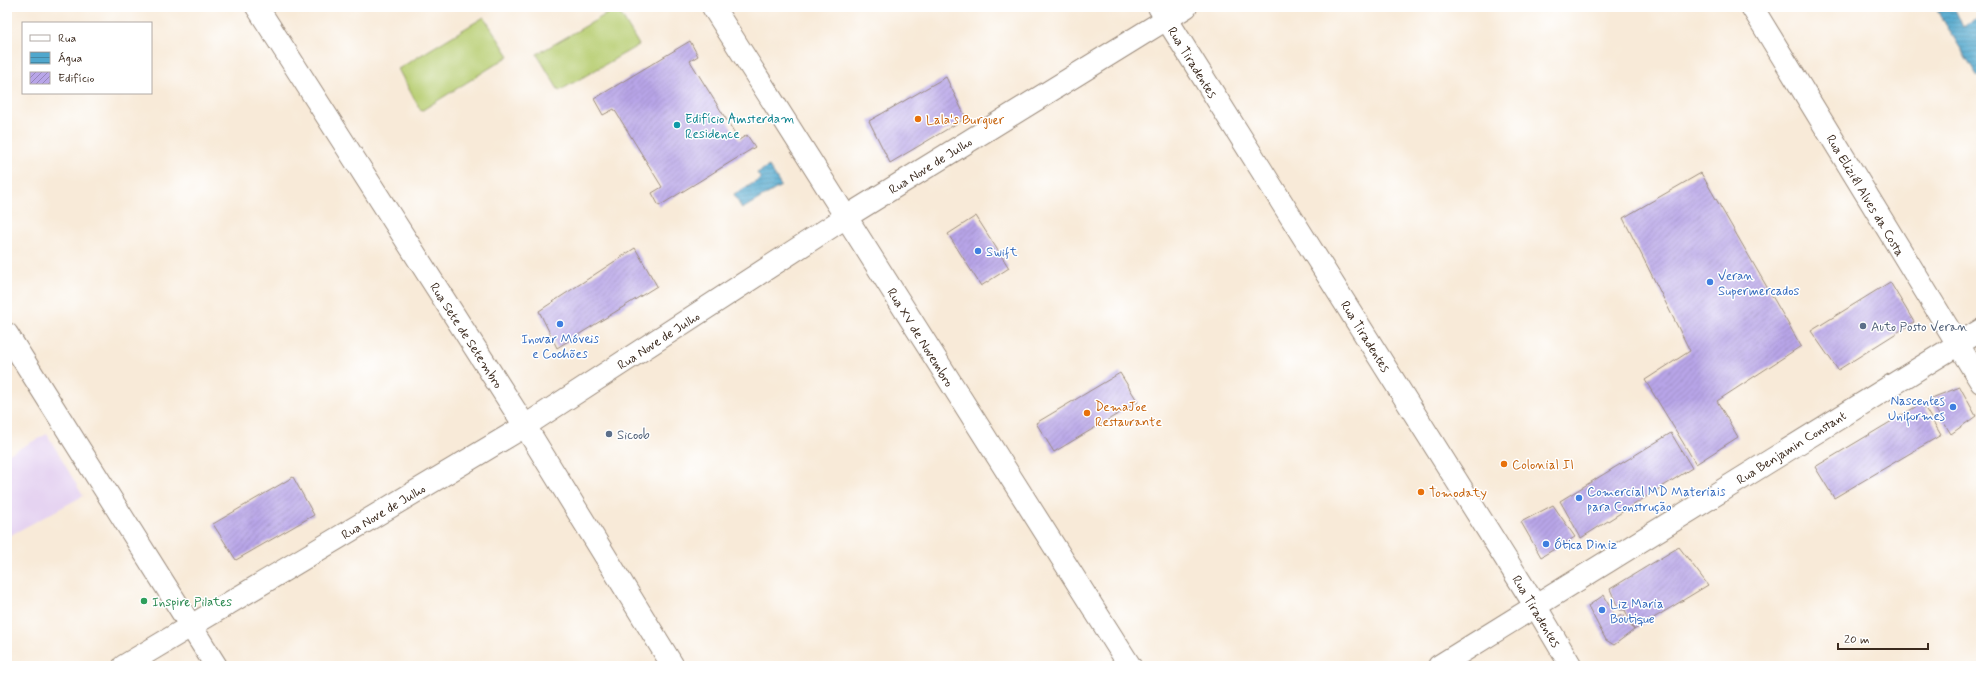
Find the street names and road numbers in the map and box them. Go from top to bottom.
street label: Rua Tiradentes [1163,24,1220,102]
street label: Rua Eliziél Alves da Costa [1822,132,1908,260]
street label: Rua Nove de Julho [886,134,976,199]
street label: Rua Sete de Setembro [425,280,506,392]
street label: Rua XV de Novembro [882,285,957,390]
street label: Rua Tiradentes [1336,298,1393,376]
street label: Rua Nove de Julho [614,308,704,374]
street label: Rua Benjamin Constant [1734,408,1850,489]
street label: Rua Nove de Julho [339,480,429,544]
street label: Rua Tiradentes [1508,573,1564,651]

